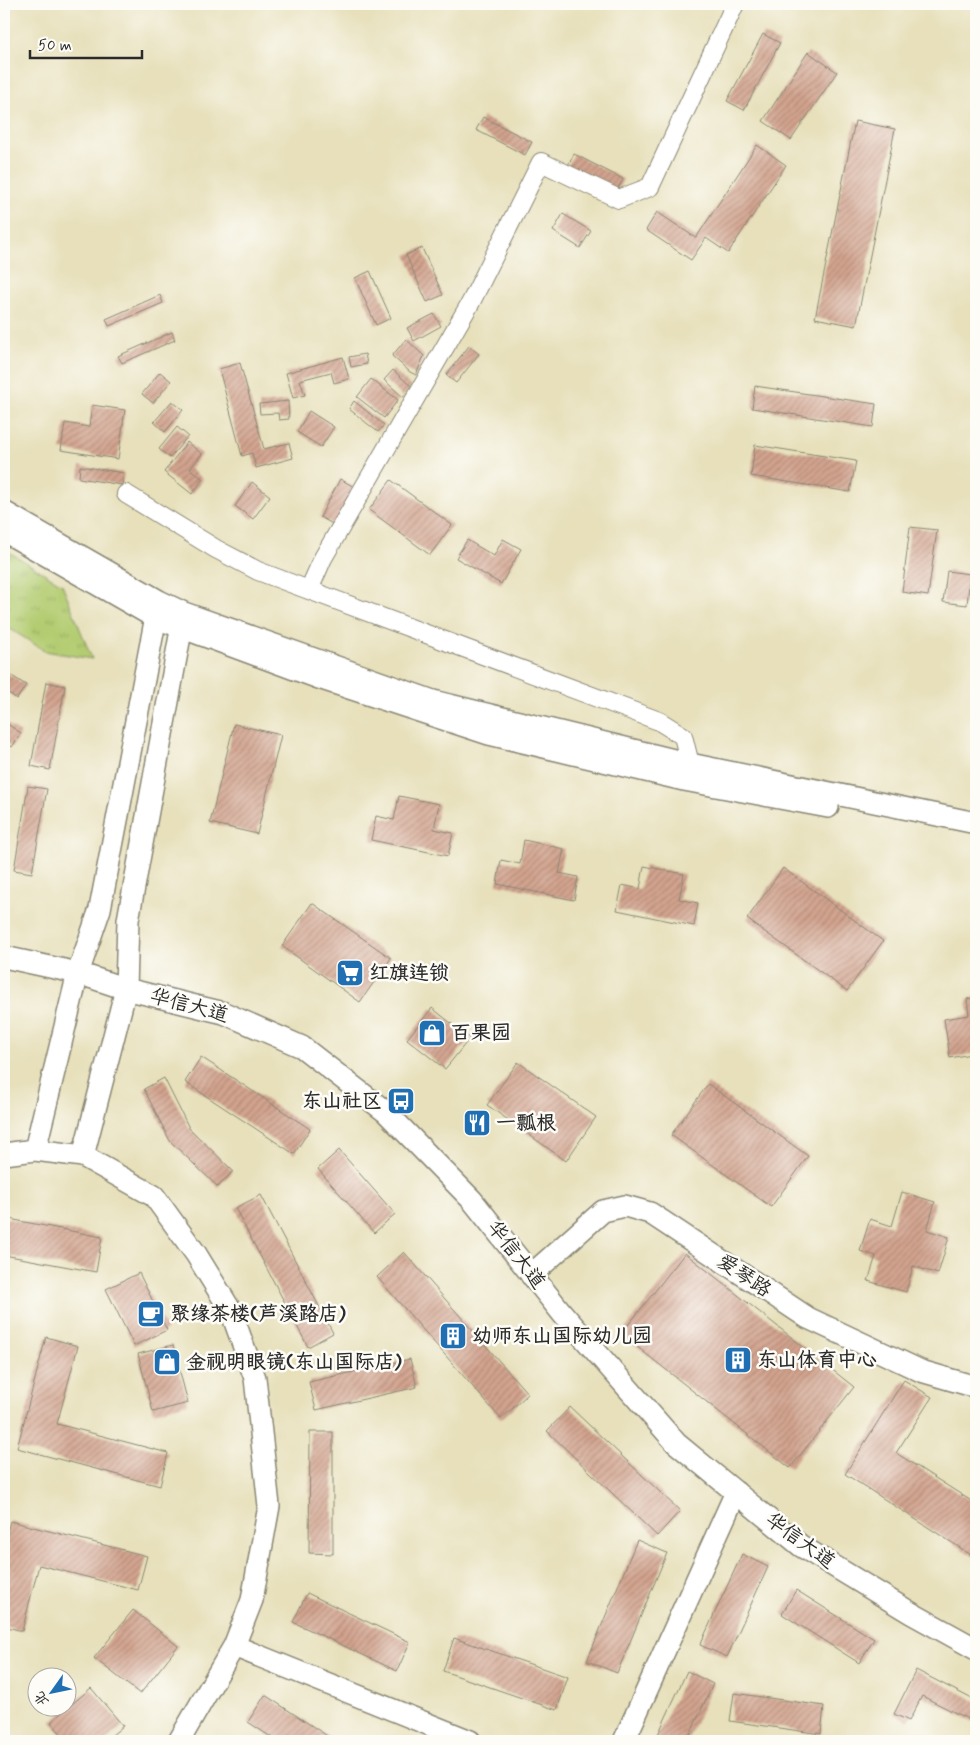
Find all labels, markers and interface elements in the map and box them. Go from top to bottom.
scale bar [30,28,142,60]
text: 50 m [38,36,72,56]
supermarket icon: 红旗连锁 [335,958,365,988]
place label: 红旗连锁 [369,960,449,987]
street label: 华信大道 [147,983,231,1029]
shop icon: 百果园 [417,1018,447,1048]
place label: 百果园 [451,1020,511,1047]
bus stop icon: 东山社区 [386,1086,416,1116]
place label: 东山社区 [302,1088,382,1115]
restaurant icon: 一瓢根 [462,1108,492,1138]
place label: 一瓢根 [496,1110,556,1137]
street label: 华信大道 [481,1215,551,1295]
street label: 爱琴路 [712,1248,777,1305]
cafe icon: 聚缘茶楼(芦溪路店) [136,1299,166,1329]
place label: 聚缘茶楼(芦溪路店) [170,1301,347,1328]
building icon: 幼师东山国际幼儿园 [438,1321,468,1351]
place label: 幼师东山国际幼儿园 [472,1323,652,1350]
building icon: 东山体育中心 [723,1345,753,1375]
shop icon: 金视明眼镜(东山国际店) [152,1347,182,1377]
place label: 东山体育中心 [757,1347,877,1374]
place label: 金视明眼镜(东山国际店) [186,1349,403,1376]
street label: 华信大道 [760,1507,840,1575]
north arrow [28,1668,78,1718]
text: 北 [31,1688,53,1709]

